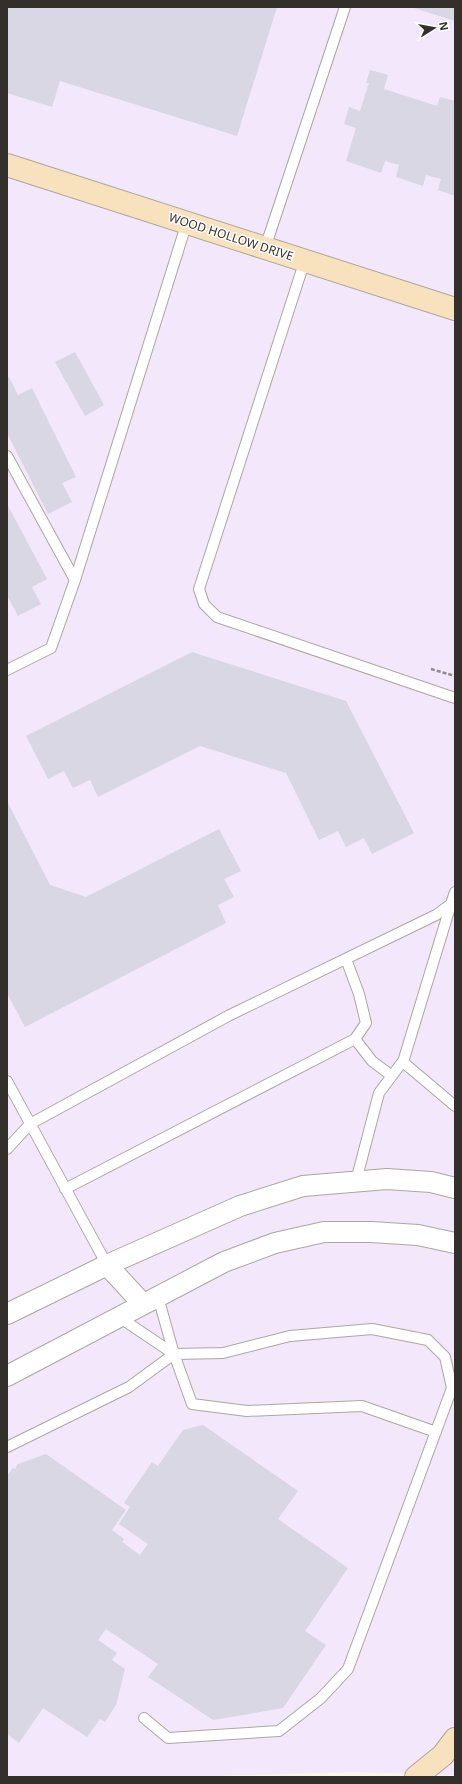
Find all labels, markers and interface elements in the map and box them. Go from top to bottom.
north arrow [414,8,454,48]
text: N [436,20,453,32]
street label: WOOD HOLLOW DRIVE [167,208,296,265]

